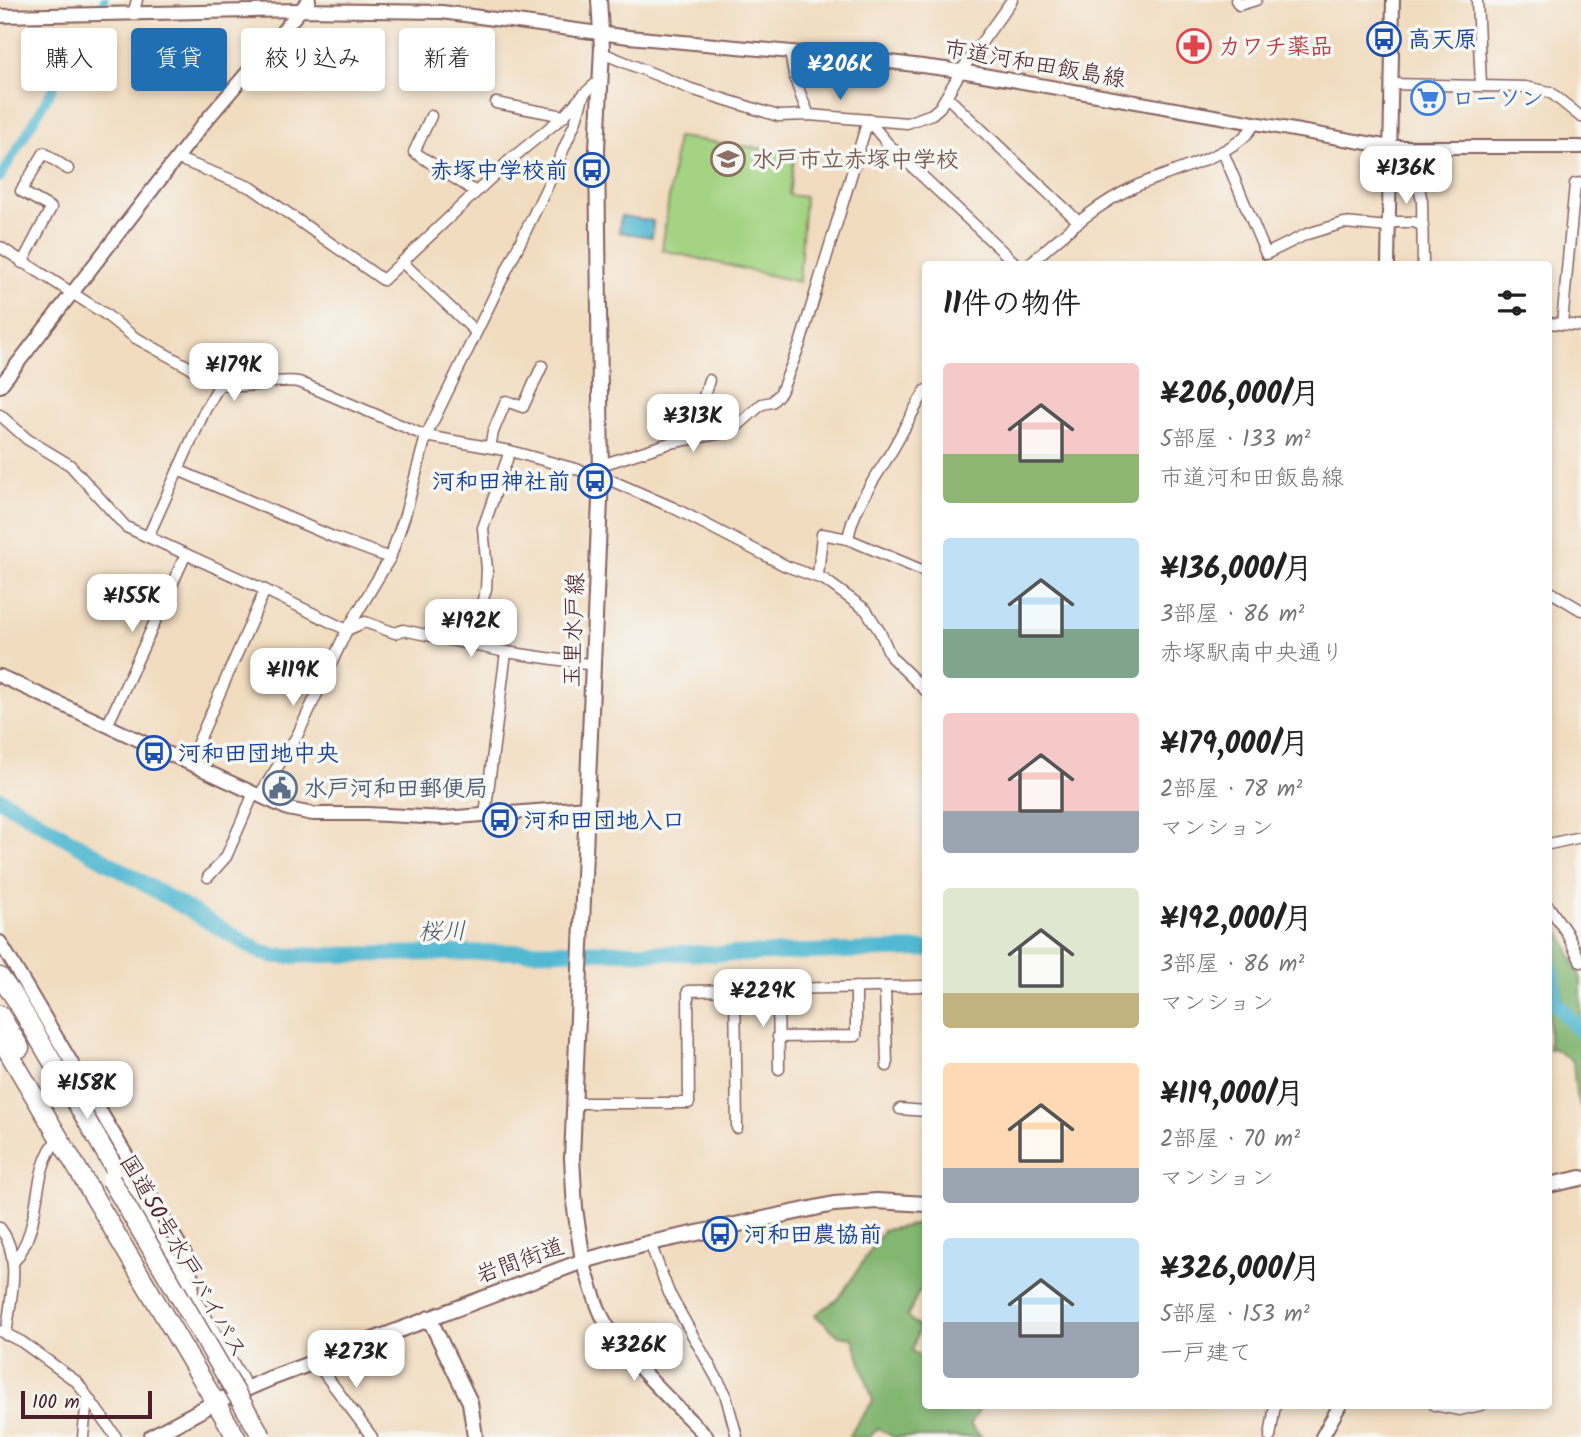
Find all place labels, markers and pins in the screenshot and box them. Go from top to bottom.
bus stop icon: 高天原 [1365,20,1403,58]
place label: 高天原 [1408,23,1477,59]
pharmacy icon: カワチ薬品 [1175,27,1213,65]
place label: カワチ薬品 [1218,30,1333,66]
pin: ¥206K [791,42,889,102]
supermarket icon: ローソン [1409,79,1447,117]
place label: ローソン [1452,82,1544,118]
school or university icon: 水戸市立赤塚中学校 [709,140,747,178]
place label: 水戸市立赤塚中学校 [752,143,959,179]
pin: ¥136K [1357,146,1455,206]
bus stop icon: 赤塚中学校前 [573,151,611,189]
place label: 赤塚中学校前 [430,154,568,190]
pin: ¥179K [185,344,283,403]
pin: ¥313K [644,394,742,454]
bus stop icon: 河和田神社前 [576,462,614,500]
place label: 河和田神社前 [432,465,570,501]
pin: ¥155K [83,574,181,634]
pin: ¥192K [422,600,520,659]
pin: ¥119K [244,648,342,708]
bus stop icon: 河和田団地中央 [135,734,173,772]
place label: 河和田団地中央 [178,737,339,773]
public building icon: 水戸河和田郵便局 [261,769,299,807]
place label: 水戸河和田郵便局 [304,772,488,808]
bus stop icon: 河和田団地入口 [481,801,519,839]
place label: 河和田団地入口 [524,804,685,840]
pin: ¥229K [714,970,812,1029]
pin: ¥158K [38,1062,136,1121]
bus stop icon: 河和田農協前 [701,1215,739,1253]
place label: 河和田農協前 [744,1218,882,1254]
pin: ¥326K [585,1324,683,1383]
pin: ¥273K [307,1330,405,1390]

